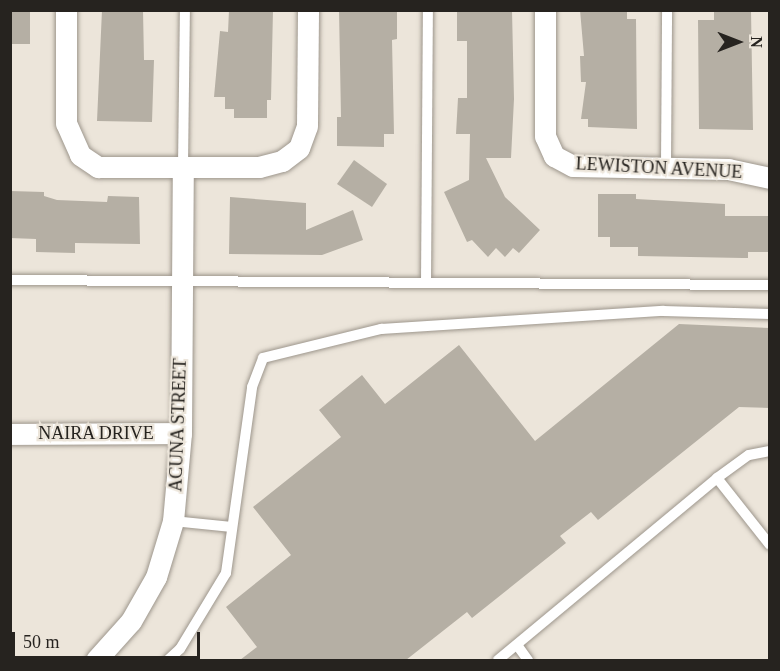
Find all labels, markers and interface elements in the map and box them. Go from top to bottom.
north arrow [708,12,768,72]
text: N [748,36,765,48]
street label: LEWISTON AVENUE [575,153,743,183]
street label: ACUNA STREET [165,357,191,493]
street label: NAIRA DRIVE [38,422,154,444]
scale bar [15,620,202,658]
text: 50 m [23,632,60,652]

